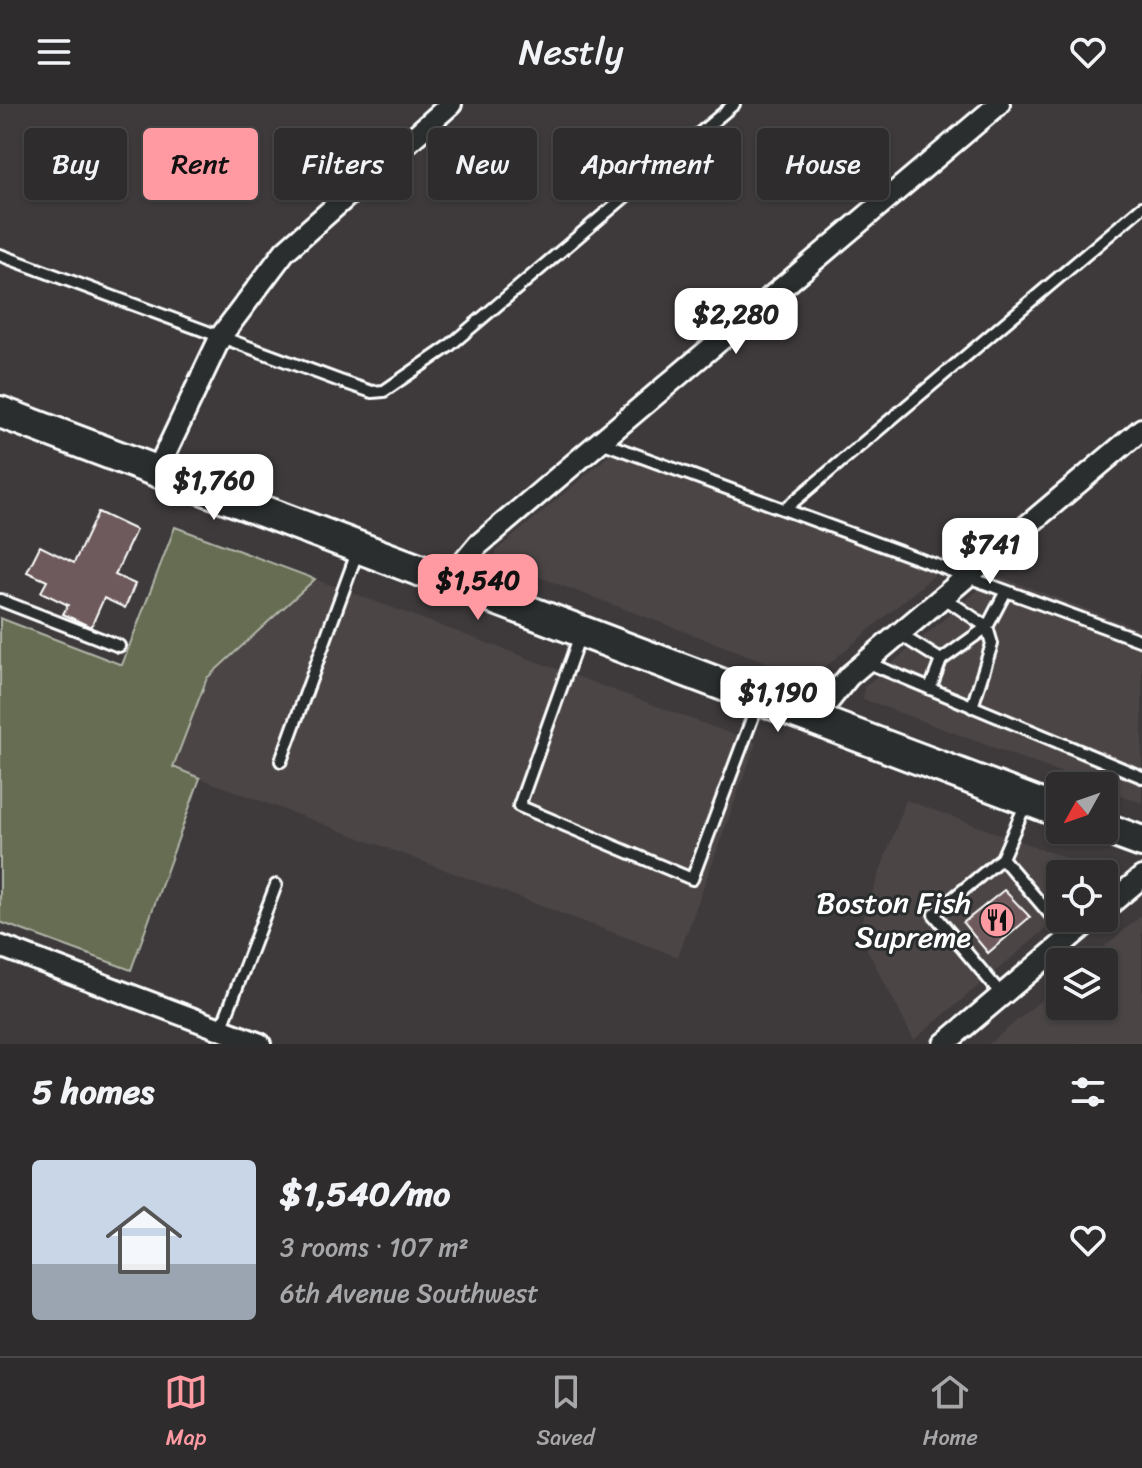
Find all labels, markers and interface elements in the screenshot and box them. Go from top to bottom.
text: Nestly [519,20,623,84]
icon: menu [32,30,76,74]
icon: heart [1066,30,1110,74]
chip: Buy [24,128,127,200]
chip: Rent [143,128,258,200]
chip: Filters [274,128,412,200]
chip: New [428,128,537,200]
chip: Apartment [553,128,741,200]
chip: House [757,128,889,200]
pin: $2,280 [671,288,801,356]
text: $2,280 [693,291,779,337]
pin: $1,760 [149,454,279,522]
text: $1,760 [173,457,255,503]
pin: $741 [943,518,1037,586]
text: $741 [960,521,1020,567]
pin: $1,540 [413,554,543,622]
text: $1,540 [436,557,520,603]
pin: $1,190 [713,666,843,734]
text: $1,190 [738,669,818,715]
north arrow [1046,772,1118,844]
map controls [1046,772,1118,1020]
button: locate [1046,860,1118,932]
place label: Boston Fish Supreme [816,876,971,964]
restaurant icon: Boston Fish Supreme [978,901,1016,939]
button: layers [1046,948,1118,1020]
text: 5 homes [32,1062,154,1122]
icon: filters [1066,1070,1110,1114]
text: $1,540/mo [280,1164,450,1224]
icon: home [96,1192,192,1288]
icon: heart [1066,1218,1110,1262]
text: 3 rooms · 107 m² [280,1224,469,1270]
text: 6th Avenue Southwest [280,1270,539,1316]
tab: Map [164,1370,208,1457]
tab: Saved [537,1370,595,1457]
tab: Home [923,1370,978,1457]

